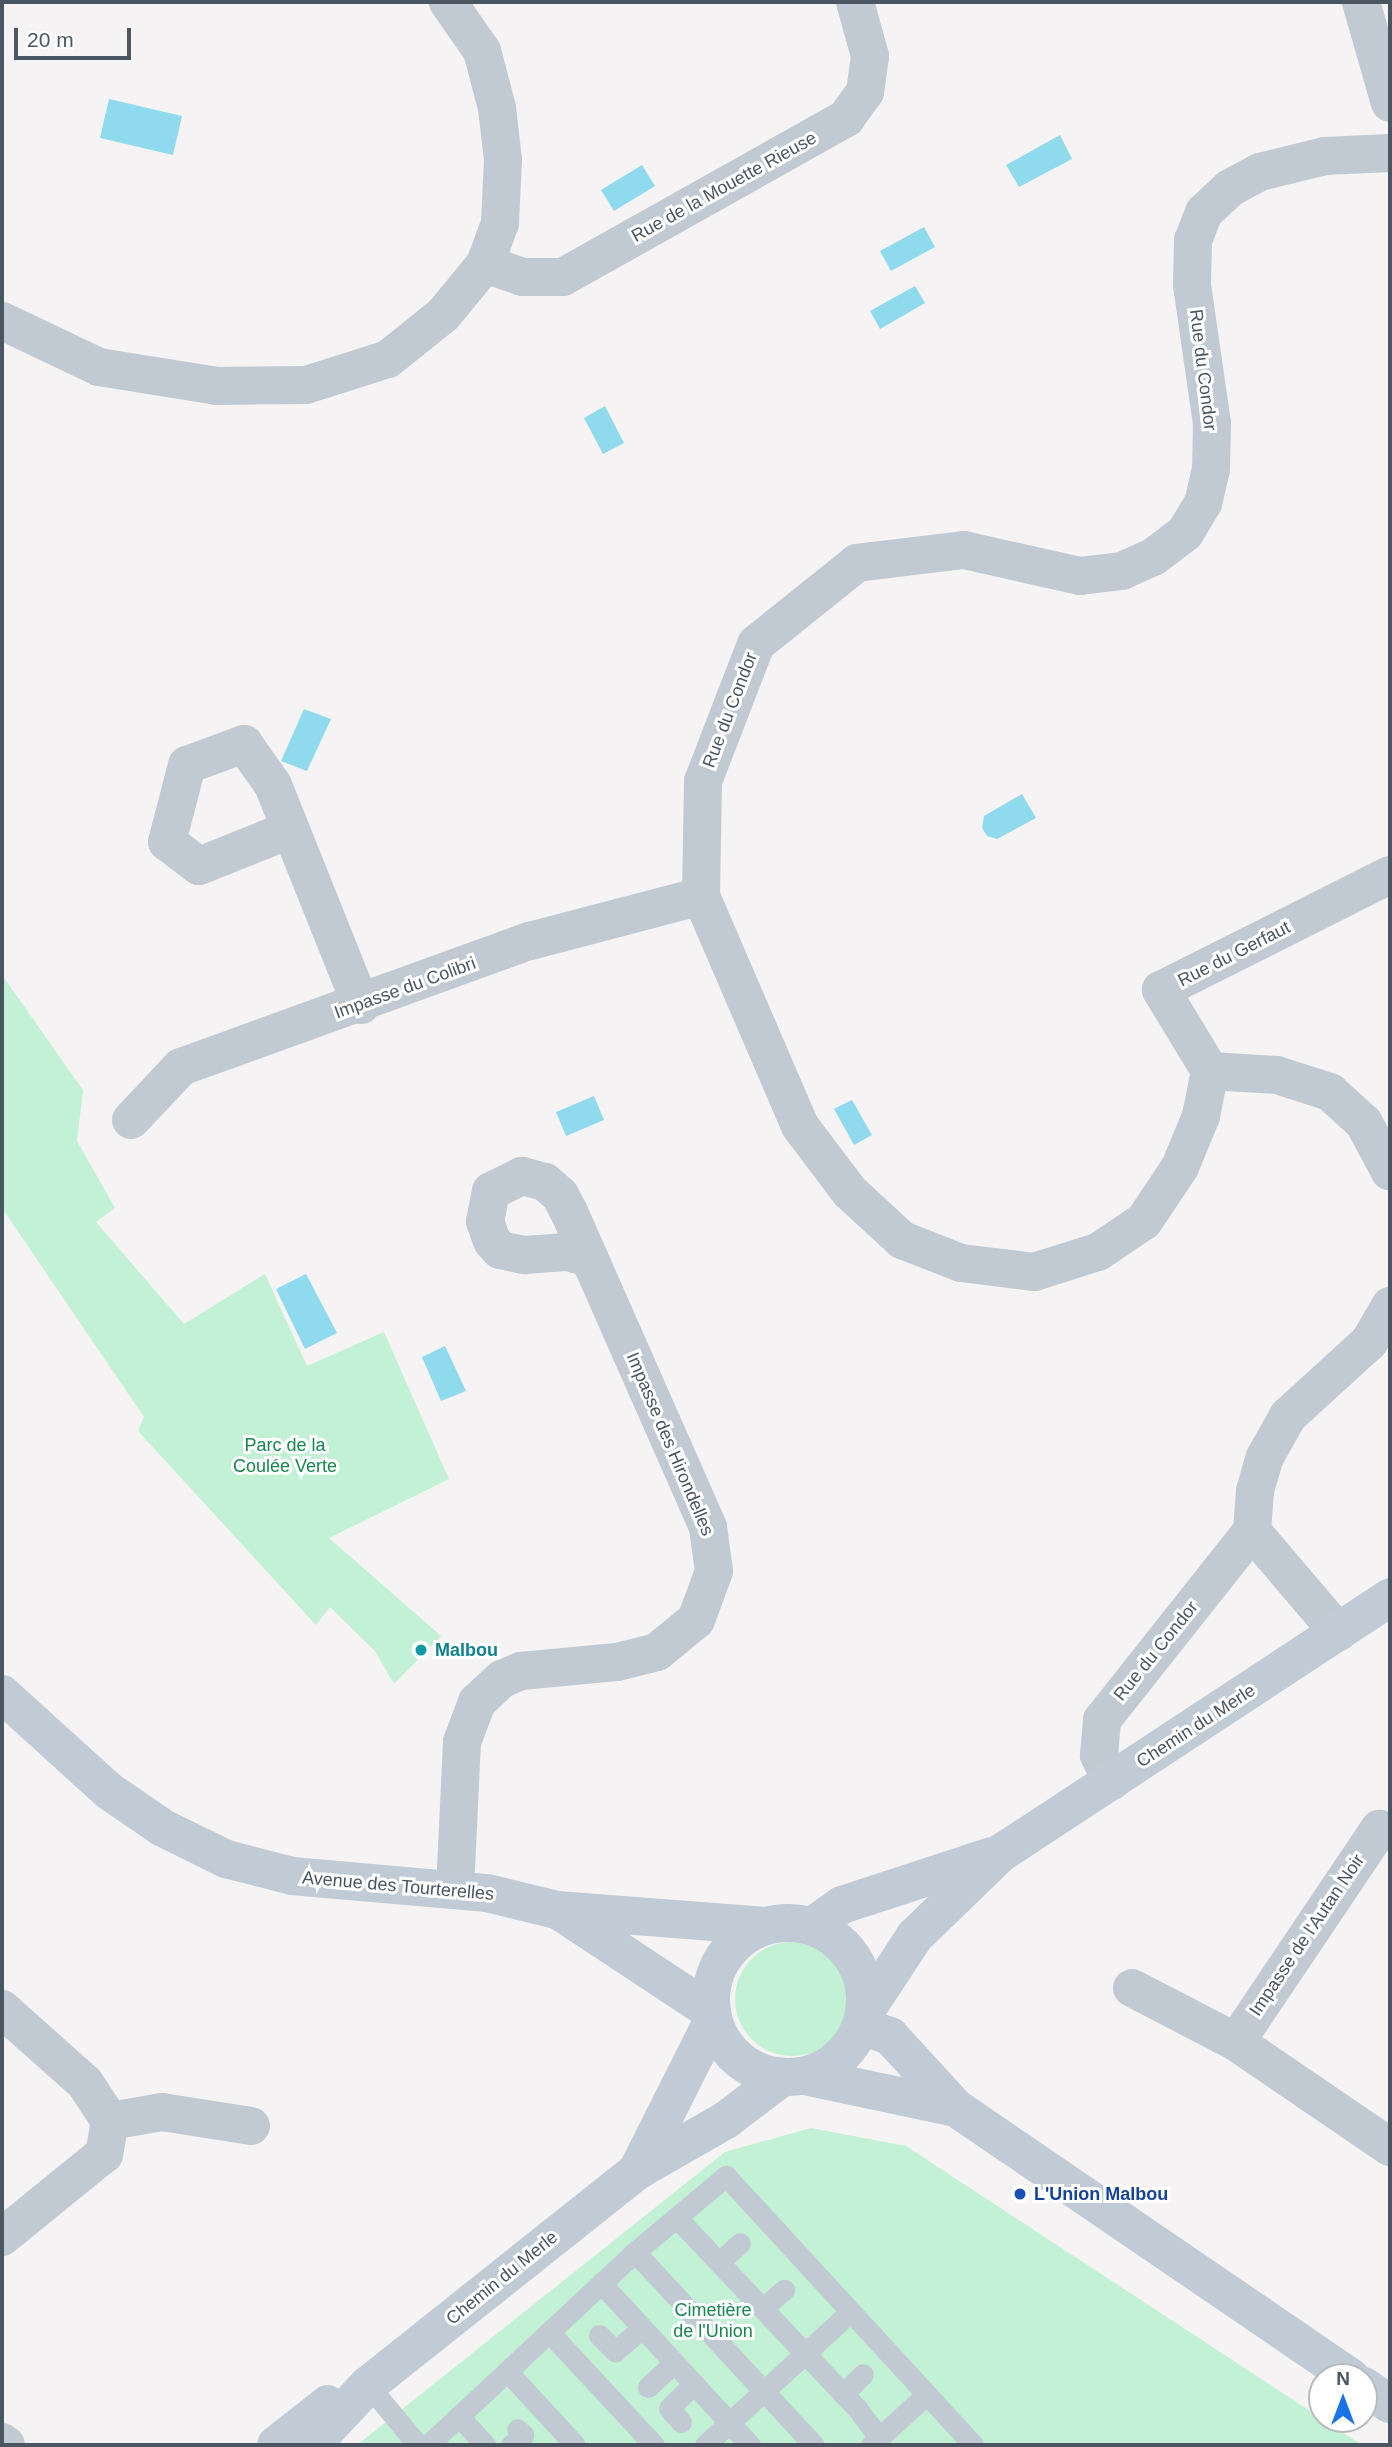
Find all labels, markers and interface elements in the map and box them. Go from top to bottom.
scale bar [18,14,135,58]
text: 20 m [27,28,74,51]
street label: Rue de la Mouette Rieuse [628,127,820,247]
street label: Rue du Condor [1185,308,1221,432]
street label: Rue du Condor [698,649,762,771]
street label: Rue du Gerfaut [1174,916,1294,992]
street label: Impasse du Colibri [331,952,479,1024]
street label: Impasse des Hirondelles [622,1349,718,1539]
park label: Parc de la Coulée Verte [233,1435,337,1478]
street label: Rue du Condor [1109,1597,1203,1705]
place label: Malbou [435,1639,498,1661]
marker: Malbou [413,1642,429,1658]
street label: Chemin du Merle [1133,1680,1259,1772]
street label: Impasse de l'Autan Noir [1245,1850,1369,2020]
street label: Avenue des Tourterelles [301,1867,495,1905]
place label: L'Union Malbou [1034,2183,1168,2205]
marker: L'Union Malbou [1012,2186,1028,2202]
street label: Chemin du Merle [442,2226,562,2330]
park label: Cimetière de l'Union [673,2300,753,2342]
north arrow [1308,2363,1378,2433]
text: N [1336,2368,1350,2389]

